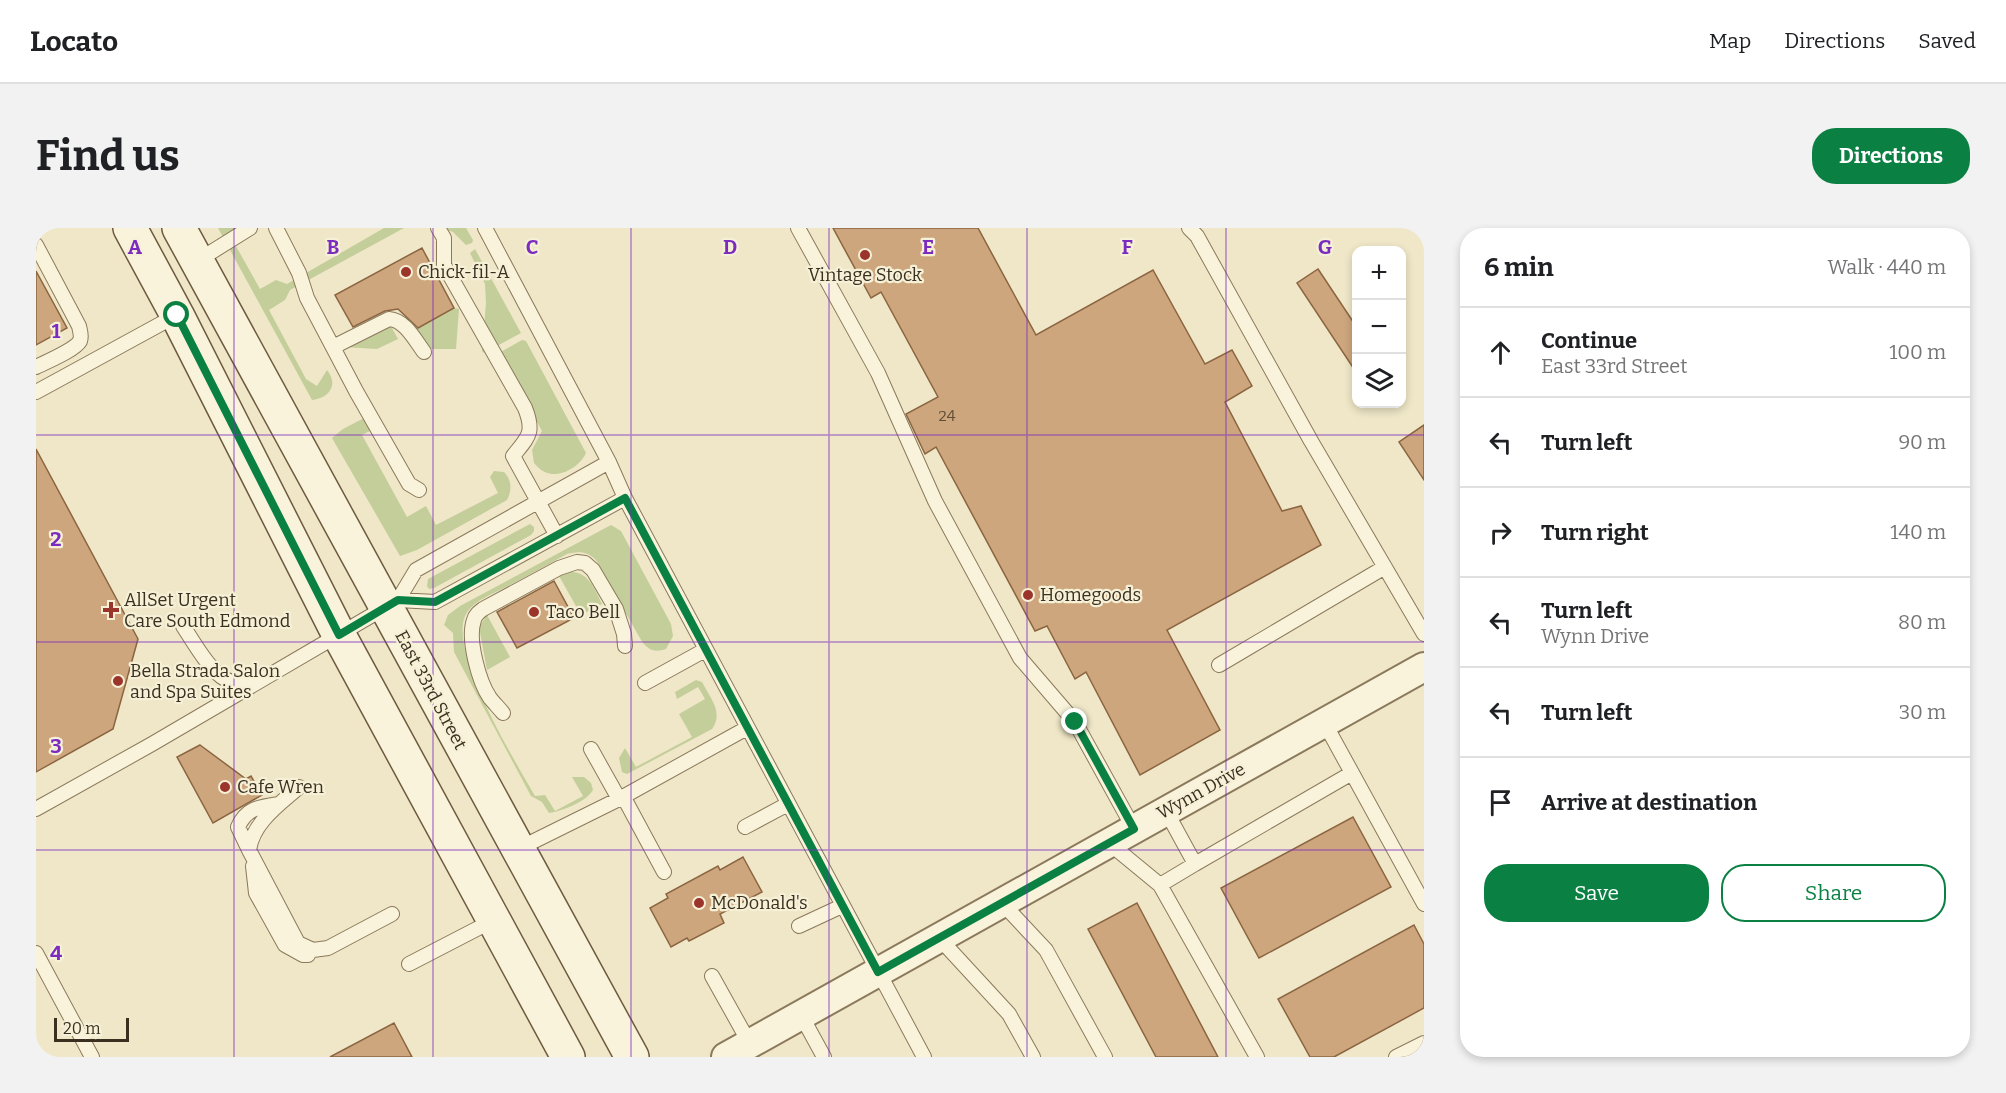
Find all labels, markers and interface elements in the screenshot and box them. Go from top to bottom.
text: Locato [30,25,118,58]
text: Map [1709,28,1751,54]
text: Directions [1784,28,1885,54]
text: Saved [1918,28,1976,54]
button: Directions [1812,128,1970,184]
text: Find us [36,131,180,181]
text: A [128,235,143,259]
text: B [327,235,340,259]
text: C [526,235,538,259]
text: D [723,235,737,259]
text: E [922,235,934,259]
text: F [1121,235,1133,259]
text: G [1318,235,1332,259]
map controls [1352,246,1406,408]
button: + [1352,246,1406,300]
marker: Vintage Stock [858,248,872,262]
text: 6 min [1484,252,1554,283]
text: Walk · 440 m [1828,255,1946,279]
place label: Chick-fil-A [418,261,510,283]
place label: Vintage Stock [808,264,923,286]
marker: Chick-fil-A [399,265,413,279]
button: − [1352,300,1406,354]
route start [163,301,189,327]
text: 1 [52,319,61,343]
text: Continue [1541,327,1637,354]
icon: ahead [1484,336,1517,369]
text: 100 m [1889,340,1946,364]
button: layers [1352,354,1406,408]
text: East 33rd Street [1541,354,1688,378]
house number: 24 [939,407,956,425]
icon: left [1484,426,1517,459]
text: Turn left [1541,429,1633,456]
text: 90 m [1898,430,1946,454]
icon: right [1484,516,1517,549]
text: Turn right [1541,519,1649,546]
text: 140 m [1890,520,1946,544]
text: 2 [50,527,62,551]
place label: Homegoods [1040,584,1141,606]
marker: Homegoods [1021,588,1035,602]
place label: AllSet Urgent Care South Edmond [124,589,291,632]
text: Turn left [1541,597,1633,624]
marker: AllSet Urgent Care South Edmond [102,601,120,619]
place label: Taco Bell [546,601,620,623]
marker: Taco Bell [527,605,541,619]
icon: left [1484,606,1517,639]
text: 80 m [1898,610,1946,634]
text: Wynn Drive [1541,624,1649,648]
street label: East 33rd Street [390,627,472,754]
place label: Bella Strada Salon and Spa Suites [130,660,281,703]
marker: Bella Strada Salon and Spa Suites [111,674,125,688]
icon: left [1484,696,1517,729]
text: Turn left [1541,699,1633,726]
text: 30 m [1899,700,1946,724]
route end [1061,708,1087,734]
text: 3 [50,734,62,758]
street label: Wynn Drive [1153,758,1249,824]
place label: Cafe Wren [237,776,325,798]
marker: Cafe Wren [218,780,232,794]
icon: arrive [1484,786,1517,819]
text: Arrive at destination [1541,789,1757,816]
button: Save [1484,864,1709,922]
button: Share [1721,864,1946,922]
place label: McDonald's [711,892,808,914]
marker: McDonald's [692,896,706,910]
text: 4 [50,941,62,965]
scale bar [54,1015,129,1042]
text: 20 m [63,1019,100,1038]

